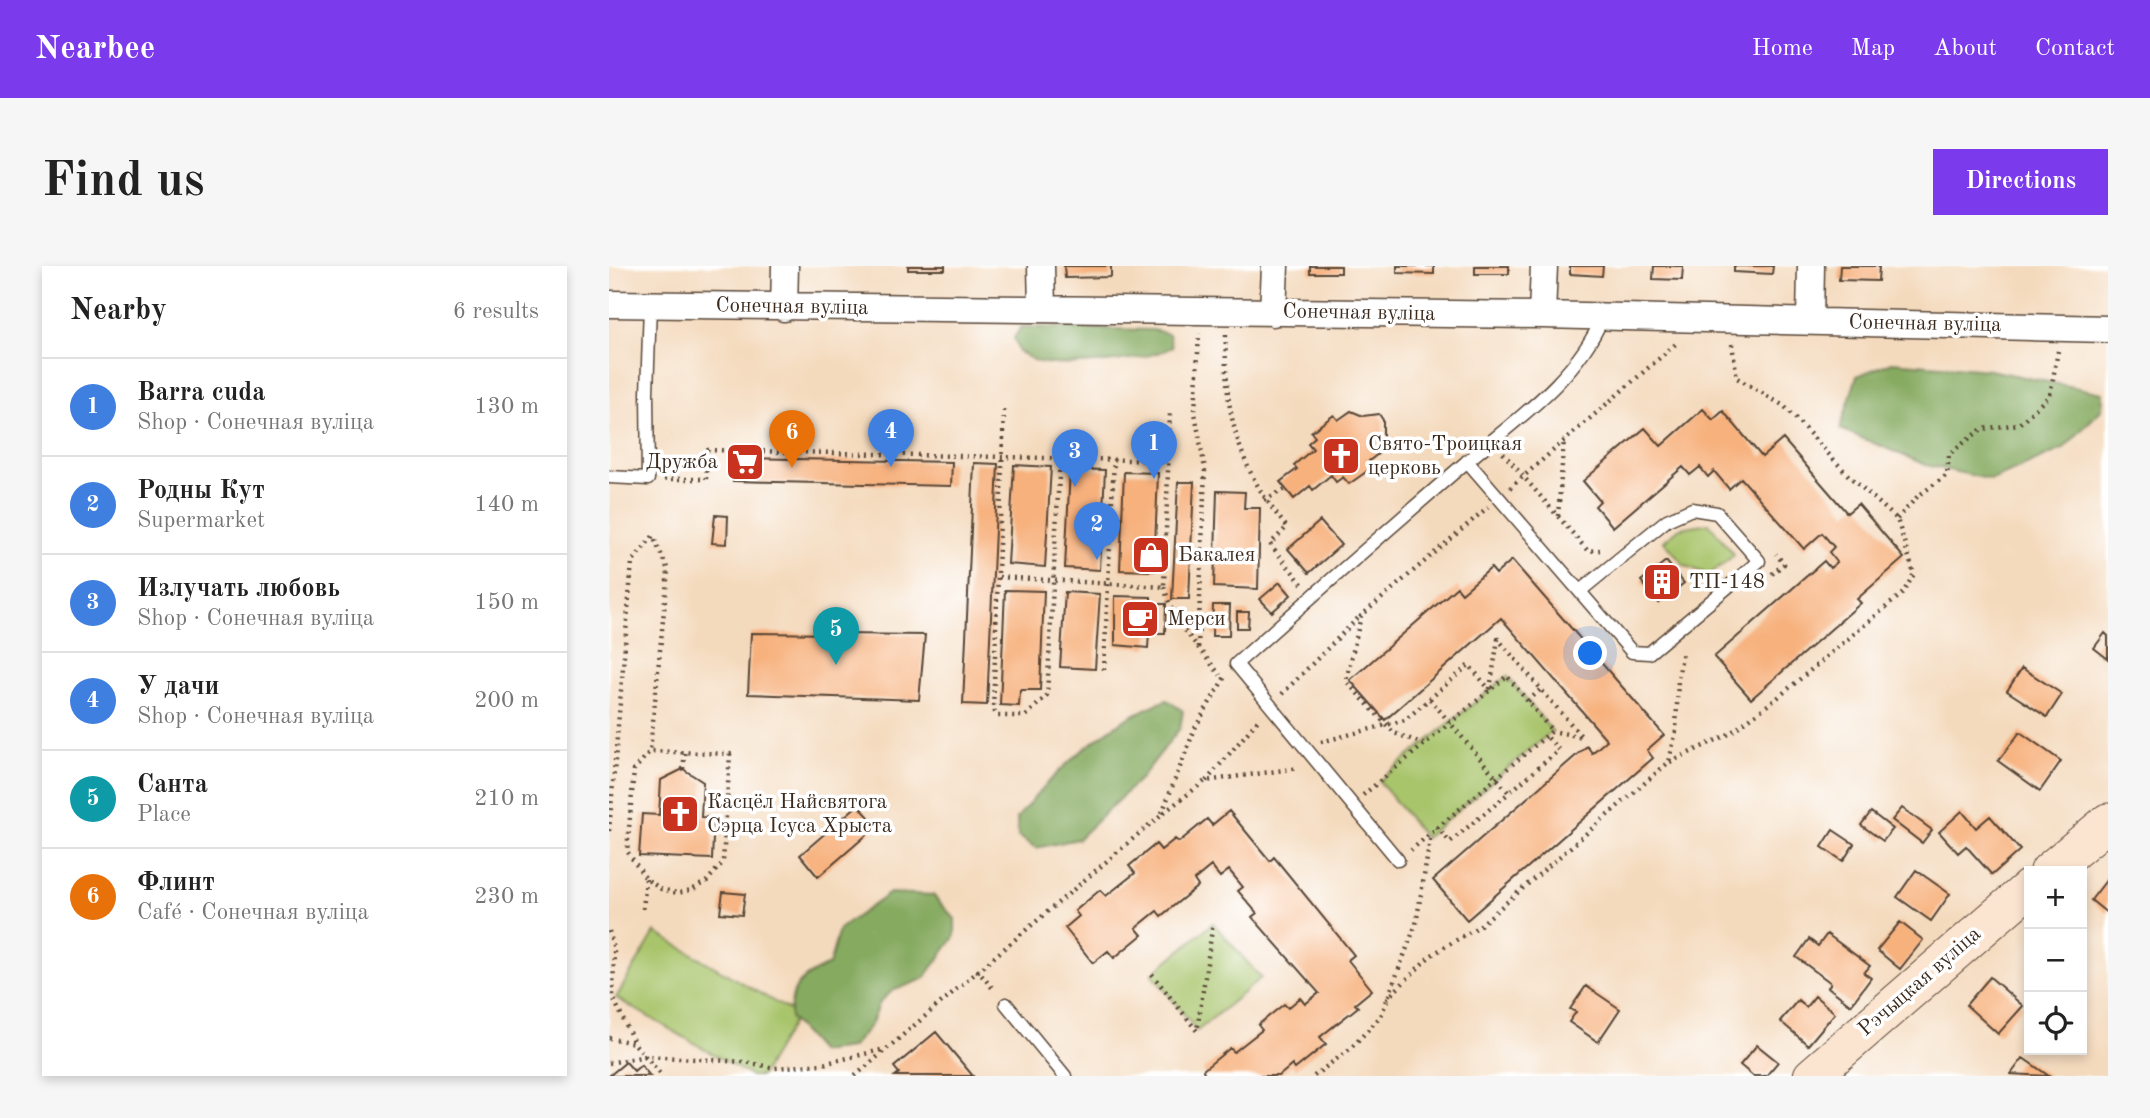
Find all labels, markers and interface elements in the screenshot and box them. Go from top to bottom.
text: Nearbee [35,33,155,66]
text: Home [1752,37,1813,61]
text: Map [1851,37,1895,61]
text: About [1933,37,1997,61]
text: Contact [2035,37,2115,61]
button: Directions [1933,149,2108,215]
text: Find us [42,158,205,207]
street label: Сонечная вуліца [715,295,869,319]
text: Nearby [70,296,167,326]
text: 6 results [453,300,539,323]
street label: Сонечная вуліца [1282,301,1436,325]
street label: Сонечная вуліца [1848,312,2002,336]
text: Barra cuda [137,380,265,406]
text: 1 [86,395,100,418]
text: 130 m [474,395,539,418]
pin: 4 [868,409,914,467]
pin: 6 [769,410,815,468]
text: Shop · Сонечная вуліца [137,411,374,434]
pin: 1 [1131,421,1177,479]
pin: 3 [1052,429,1098,487]
place label: Свято-Троицкая церковь [1368,434,1522,479]
church icon: Свято-Троицкая церковь [1320,435,1362,477]
supermarket icon: Дружба [724,441,766,483]
place label: Дружба [646,452,718,473]
text: Родны Кут [137,478,265,504]
text: 2 [86,493,100,516]
text: 140 m [474,493,539,516]
pin: 2 [1074,502,1120,560]
text: Supermarket [137,509,265,532]
shop icon: Бакалея [1130,534,1172,576]
place label: Бакалея [1178,545,1255,566]
building icon: ТП-148 [1641,561,1683,603]
place label: ТП-148 [1689,572,1765,593]
text: Излучать любовь [137,576,340,602]
text: 3 [86,591,100,614]
text: 150 m [474,591,539,614]
cafe icon: Мерси [1119,598,1161,640]
text: Shop · Сонечная вуліца [137,607,374,630]
pin: 5 [813,607,859,665]
place label: Мерси [1167,609,1226,630]
your location [1573,636,1607,670]
text: У дачи [137,674,219,700]
text: 4 [86,689,100,712]
text: 200 m [474,689,539,712]
text: Shop · Сонечная вуліца [137,705,374,728]
text: Санта [137,772,208,798]
text: 5 [86,787,100,810]
text: 210 m [474,787,539,810]
place label: Касцёл Найсвятога Сэрца Ісуса Хрыста [707,792,892,837]
church icon: Касцёл Найсвятога Сэрца Ісуса Хрыста [659,793,701,835]
text: Place [137,803,191,826]
map controls [2024,866,2087,1055]
button: + [2024,866,2087,929]
text: Флинт [137,870,215,896]
text: 6 [86,885,100,908]
text: 230 m [474,885,539,908]
text: Café · Сонечная вуліца [137,901,369,924]
street label: Рэчыцкая вуліца [1855,923,1985,1041]
button: − [2024,929,2087,992]
button: locate [2024,992,2087,1055]

